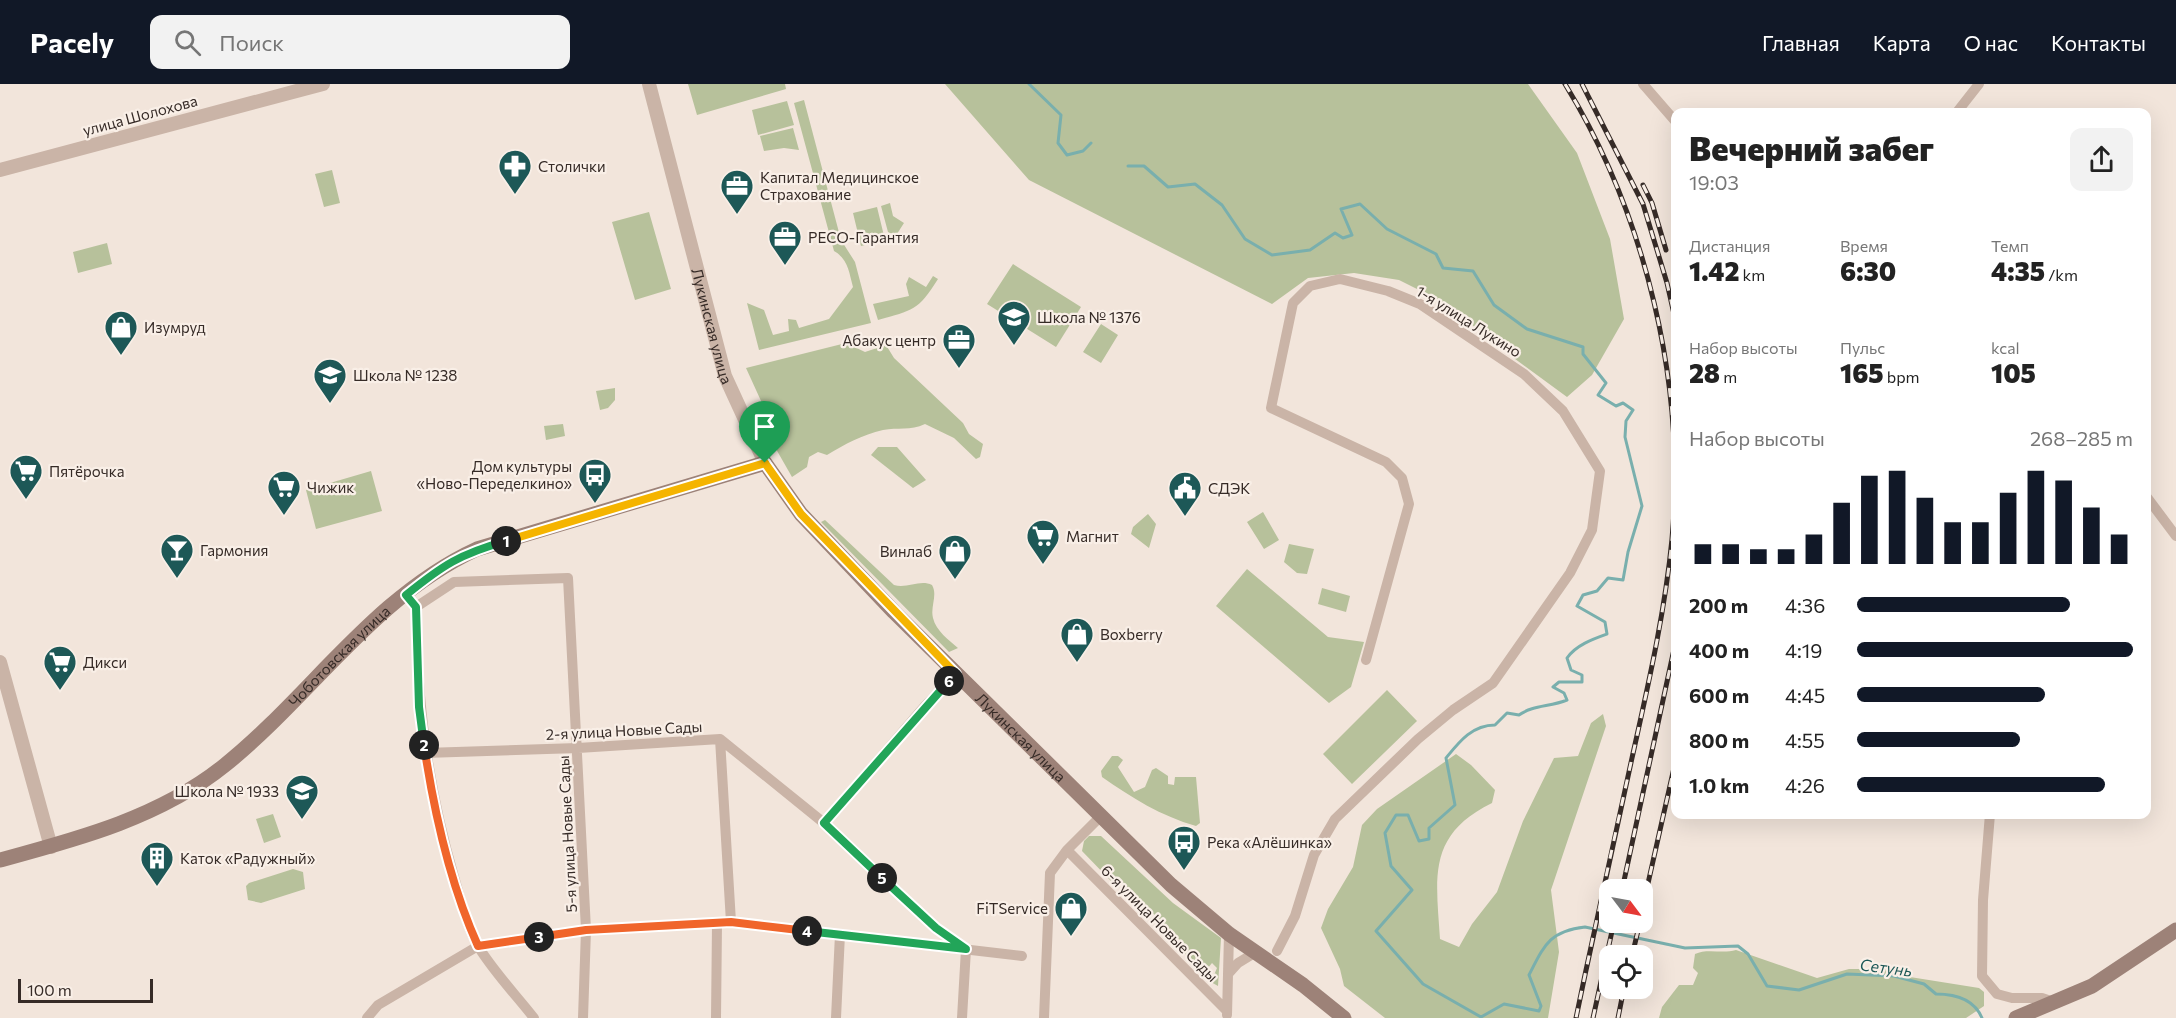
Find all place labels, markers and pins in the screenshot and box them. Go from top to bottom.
pharmacy icon: Столички [497,148,533,195]
place label: Столички [538,157,606,175]
office icon: Капитал Медицинское Страхование [719,168,755,215]
place label: Капитал Медицинское Страхование [760,168,919,203]
office icon: РЕСО-Гарантия [767,219,803,266]
place label: РЕСО-Гарантия [808,228,919,246]
school or university icon: Школа № 1376 [996,299,1032,346]
place label: Школа № 1376 [1037,308,1141,326]
shop icon: Изумруд [103,309,139,356]
place label: Изумруд [144,318,206,336]
office icon: Абакус центр [941,322,977,369]
place label: Абакус центр [842,331,936,349]
school or university icon: Школа № 1238 [312,357,348,404]
place label: Школа № 1238 [353,366,457,384]
pin [739,401,790,463]
supermarket icon: Пятёрочка [8,453,44,500]
place label: Дом культуры «Ново-Переделкино» [417,457,572,492]
bus stop icon: Дом культуры «Ново-Переделкино» [577,457,613,504]
place label: Пятёрочка [49,462,124,480]
supermarket icon: Чижик [266,469,302,516]
public building icon: СДЭК [1167,470,1203,517]
place label: Чижик [307,478,354,496]
place label: СДЭК [1208,479,1250,497]
supermarket icon: Магнит [1025,518,1061,565]
pin: 1 [491,526,521,556]
place label: Магнит [1066,527,1119,545]
bar icon: Гармония [159,532,195,579]
shop icon: Винлаб [937,533,973,580]
place label: Гармония [200,541,268,559]
place label: Винлаб [880,542,932,560]
shop icon: Boxberry [1059,616,1095,663]
place label: Boxberry [1100,625,1163,643]
supermarket icon: Дикси [42,644,78,691]
place label: Дикси [83,653,127,671]
pin: 6 [934,666,964,696]
pin: 2 [409,730,439,760]
school or university icon: Школа № 1933 [284,773,320,820]
place label: Школа № 1933 [174,782,279,800]
bus stop icon: Река «Алёшинка» [1166,824,1202,871]
place label: Река «Алёшинка» [1207,833,1333,851]
building icon: Каток «Радужный» [139,840,175,887]
place label: Каток «Радужный» [180,849,316,867]
pin: 5 [867,863,897,893]
shop icon: FiTService [1053,890,1089,937]
place label: FiTService [976,899,1048,917]
pin: 4 [792,916,822,946]
pin: 3 [524,922,554,952]

